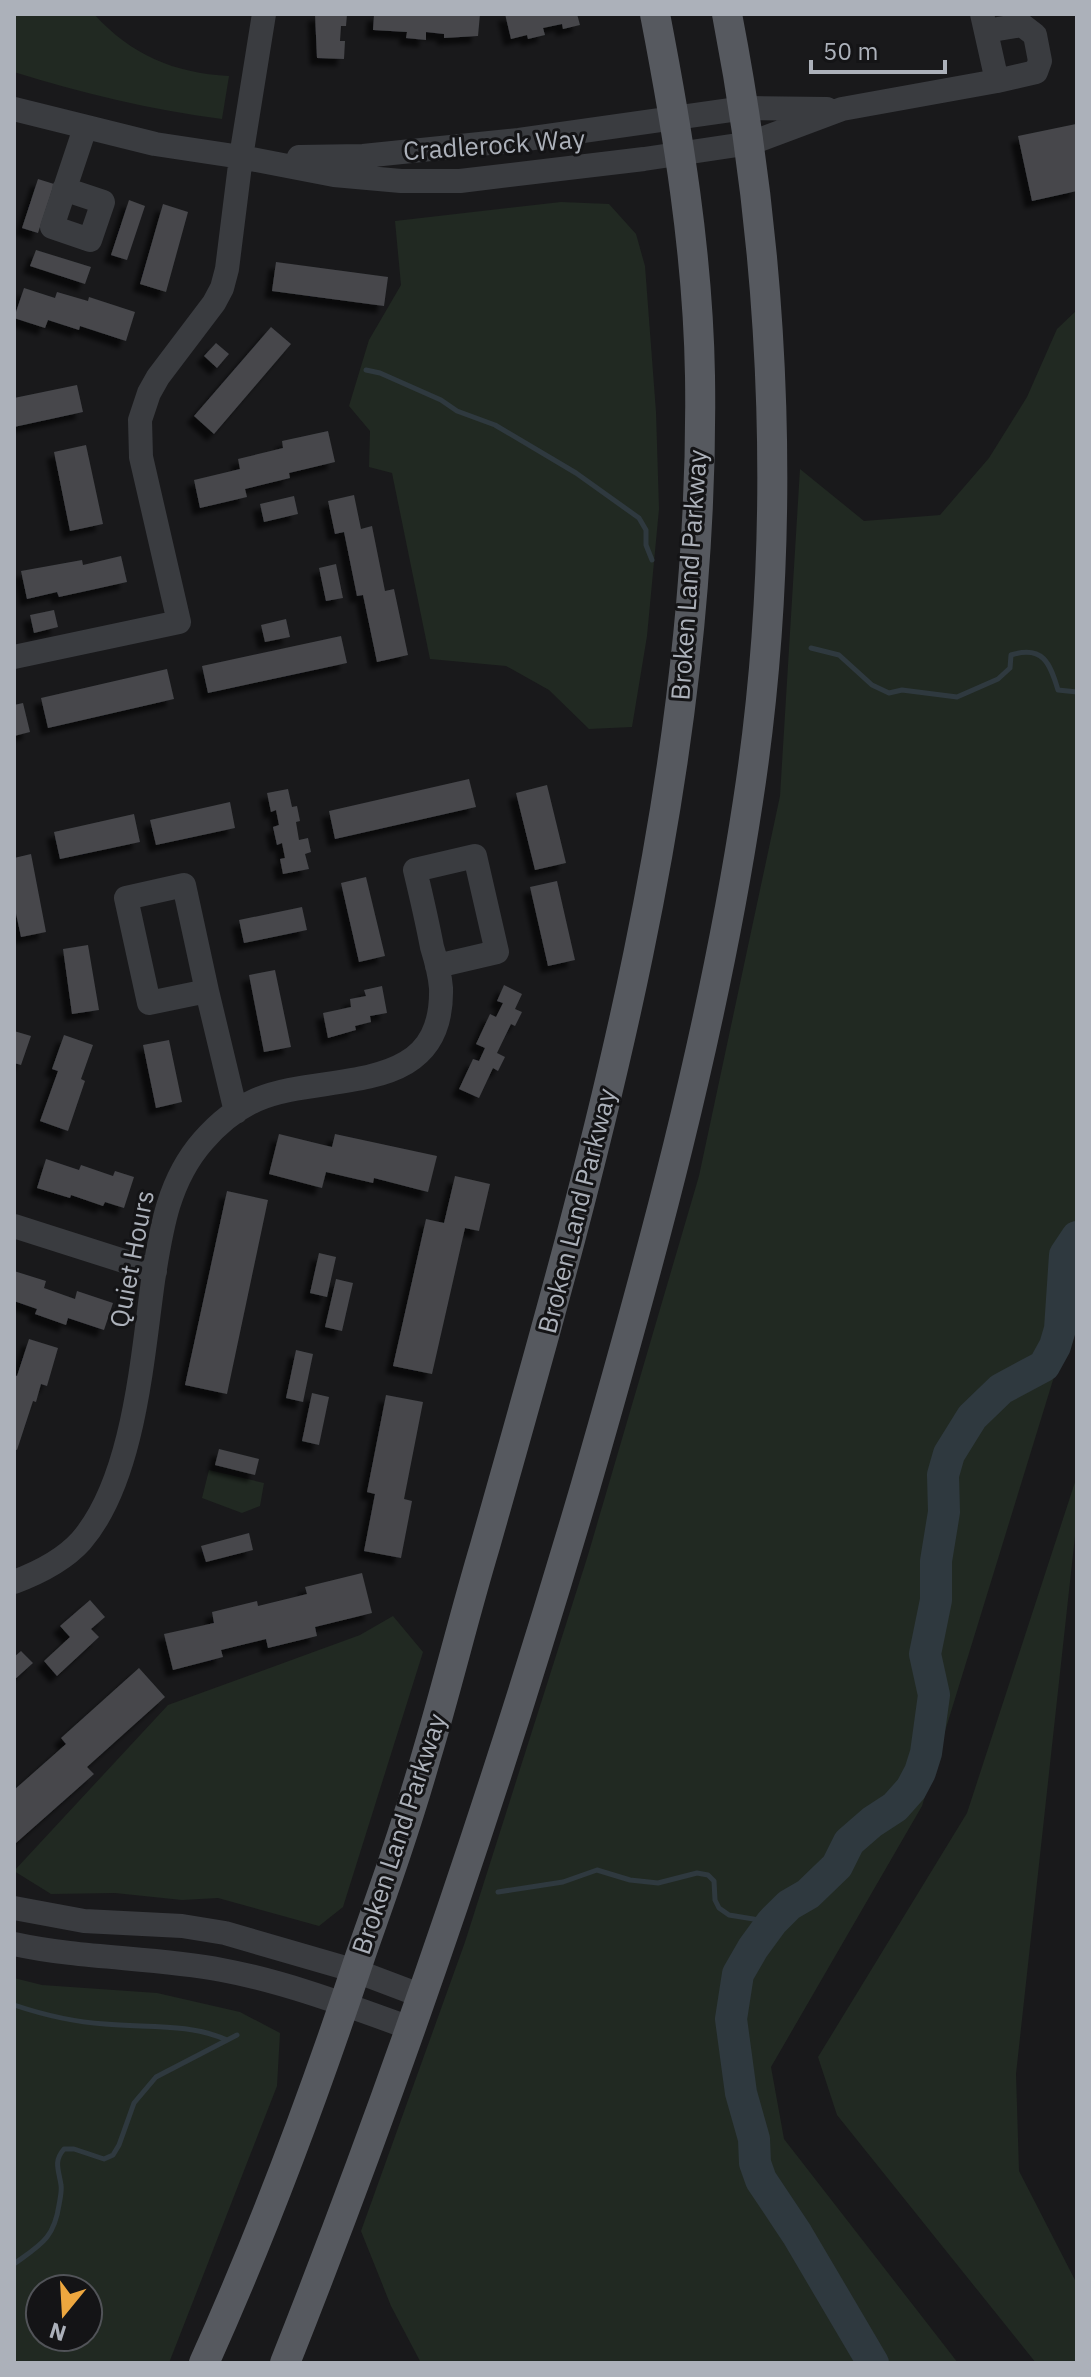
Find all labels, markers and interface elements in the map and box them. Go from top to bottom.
scale bar [811,24,945,74]
text: 50 m [823,35,878,67]
street label: Cradlerock Way [402,121,586,167]
street label: Broken Land Parkway [662,448,714,701]
street label: Broken Land Parkway [529,1085,623,1337]
street label: Quiet Hours [101,1187,161,1330]
street label: Broken Land Parkway [343,1709,453,1958]
north arrow [24,2273,104,2353]
text: N [46,2316,70,2349]

